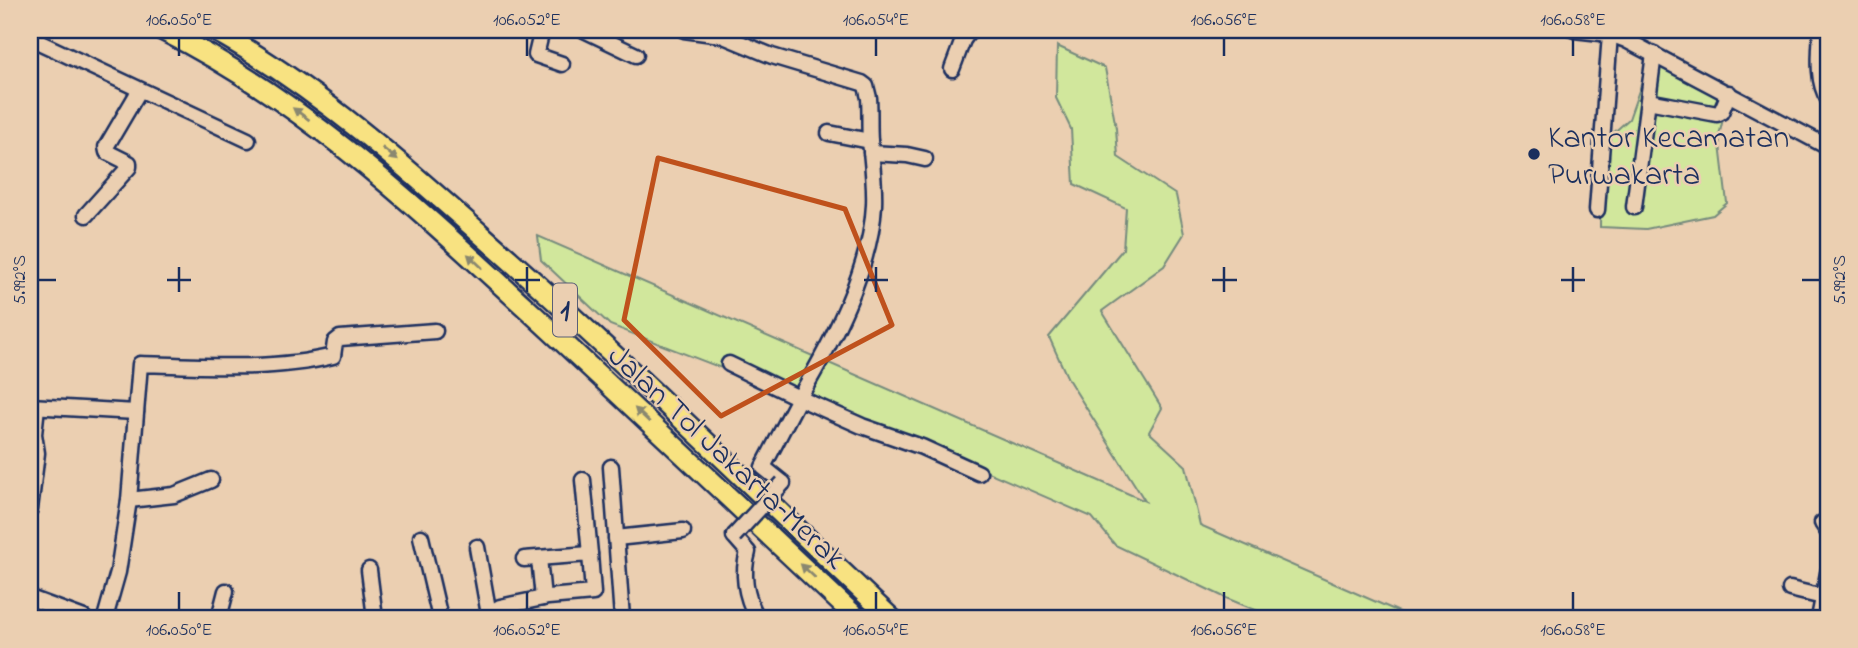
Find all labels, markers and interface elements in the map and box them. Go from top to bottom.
text: 106.050°E [146,8,212,34]
text: 106.052°E [493,8,561,34]
text: 106.054°E [843,8,909,34]
text: 106.056°E [1191,8,1257,34]
text: 106.058°E [1540,8,1606,34]
one-way arrow [292,107,310,121]
place label: Kantor Kecamatan Purwakarta [1548,116,1789,200]
one-way arrow [381,146,399,161]
marker: Kantor Kecamatan Purwakarta [1526,146,1542,162]
one-way arrow [466,253,484,269]
text: 5.992°S [8,255,34,305]
text: 5.992°S [1828,255,1854,305]
road number: 1 [553,284,577,336]
street label: Jalan Tol Jakarta–Merak [596,335,856,583]
one-way arrow [634,408,651,424]
one-way arrow [799,563,816,580]
text: 106.050°E [146,618,212,644]
text: 106.052°E [493,618,561,644]
text: 106.054°E [843,618,909,644]
text: 106.056°E [1191,618,1257,644]
text: 106.058°E [1540,618,1606,644]

